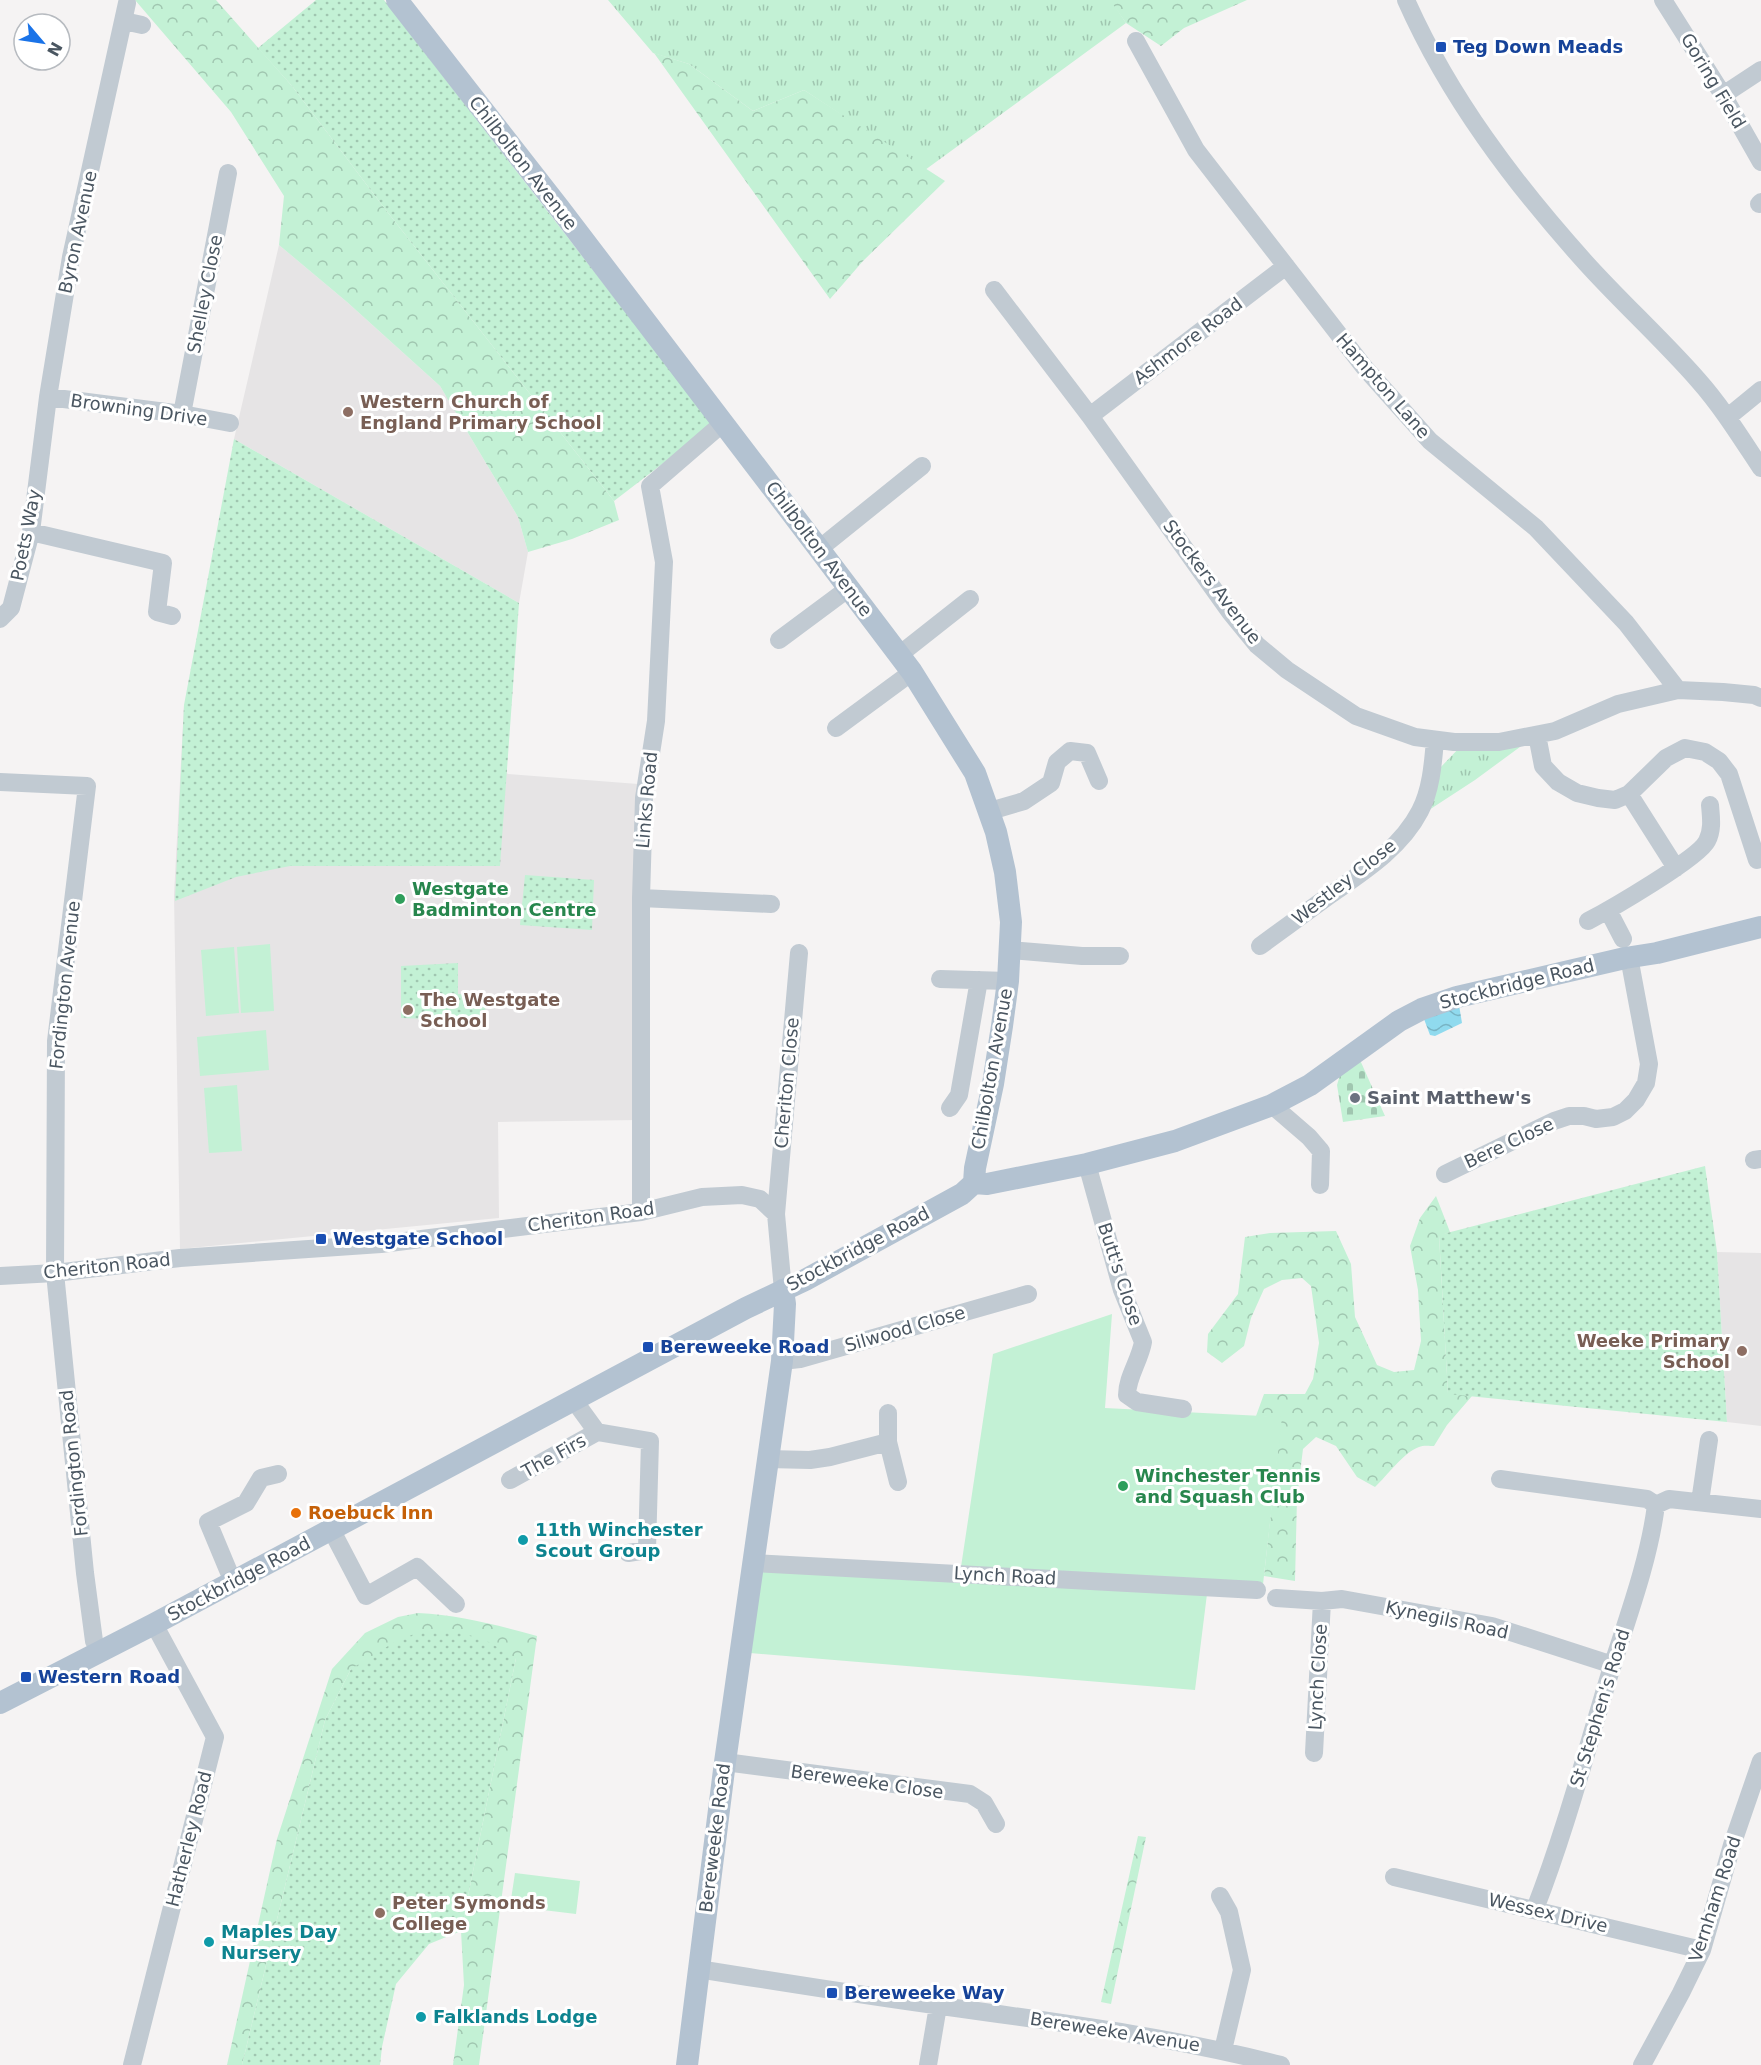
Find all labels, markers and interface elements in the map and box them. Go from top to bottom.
north arrow [12,12,72,72]
street label: Goring Field [1677,29,1750,132]
place label: Teg Down Meads [1453,36,1623,57]
text: N [43,39,66,59]
marker: Teg Down Meads [1434,40,1448,54]
street label: Chilbolton Avenue [465,92,582,234]
street label: Byron Avenue [54,169,101,295]
street label: Shelley Close [183,233,226,355]
street label: Ashmore Road [1129,293,1246,388]
street label: Hampton Lane [1332,329,1435,442]
street label: Browning Drive [69,390,209,430]
place label: Western Church of England Primary School [360,391,602,433]
marker: Western Church of England Primary School [341,405,355,419]
street label: Chilbolton Avenue [762,477,877,620]
street label: Poets Way [6,487,45,582]
street label: Stockers Avenue [1159,516,1266,648]
street label: Links Road [632,751,661,849]
street label: Westley Close [1288,835,1400,929]
place label: Westgate Badminton Centre [412,878,596,920]
marker: Westgate Badminton Centre [393,892,407,906]
street label: Fordington Avenue [45,900,84,1070]
street label: Stockbridge Road [1437,954,1596,1013]
street label: Chilbolton Avenue [967,987,1016,1151]
place label: The Westgate School [420,989,560,1031]
marker: The Westgate School [401,1003,415,1017]
street label: Cheriton Close [770,1016,803,1149]
place label: Saint Matthew's [1367,1087,1531,1108]
marker: Saint Matthew's [1348,1091,1362,1105]
street label: Bere Close [1461,1113,1557,1172]
street label: Cheriton Road [526,1197,656,1236]
street label: Stockbridge Road [783,1202,933,1295]
street label: Butt's Close [1094,1220,1147,1328]
place label: Westgate School [333,1228,503,1249]
marker: Westgate School [314,1232,328,1246]
street label: Cheriton Road [42,1248,172,1283]
street label: Silwood Close [842,1301,968,1356]
place label: Weeke Primary School [1577,1330,1730,1372]
place label: Bereweeke Road [660,1336,829,1357]
marker: Bereweeke Road [641,1340,655,1354]
marker: Weeke Primary School [1735,1344,1749,1358]
street label: Fordington Road [55,1389,92,1537]
street label: The Firs [517,1429,589,1482]
place label: Winchester Tennis and Squash Club [1135,1465,1321,1507]
marker: Winchester Tennis and Squash Club [1116,1479,1130,1493]
place label: Roebuck Inn [308,1502,433,1523]
marker: Roebuck Inn [289,1506,303,1520]
place label: 11th Winchester Scout Group [535,1519,703,1561]
street label: Stockbridge Road [164,1532,314,1625]
marker: 11th Winchester Scout Group [516,1533,530,1547]
street label: Lynch Road [953,1562,1057,1589]
street label: Kynegils Road [1384,1596,1511,1643]
street label: Lynch Close [1304,1623,1331,1731]
street label: St Stephen's Road [1565,1626,1634,1789]
place label: Western Road [38,1666,180,1687]
marker: Western Road [19,1670,33,1684]
street label: Bereweeke Close [789,1760,945,1803]
street label: Bereweeke Road [695,1762,734,1914]
street label: Hatherley Road [161,1769,216,1909]
street label: Vernham Road [1684,1833,1745,1965]
street label: Wessex Drive [1486,1889,1610,1936]
place label: Peter Symonds College [392,1892,546,1934]
marker: Peter Symonds College [373,1906,387,1920]
place label: Maples Day Nursery [221,1921,338,1963]
marker: Maples Day Nursery [202,1935,216,1949]
place label: Bereweeke Way [844,1982,1005,2003]
marker: Bereweeke Way [825,1986,839,2000]
place label: Falklands Lodge [433,2006,597,2027]
street label: Bereweeke Avenue [1029,2008,1202,2055]
marker: Falklands Lodge [414,2010,428,2024]

